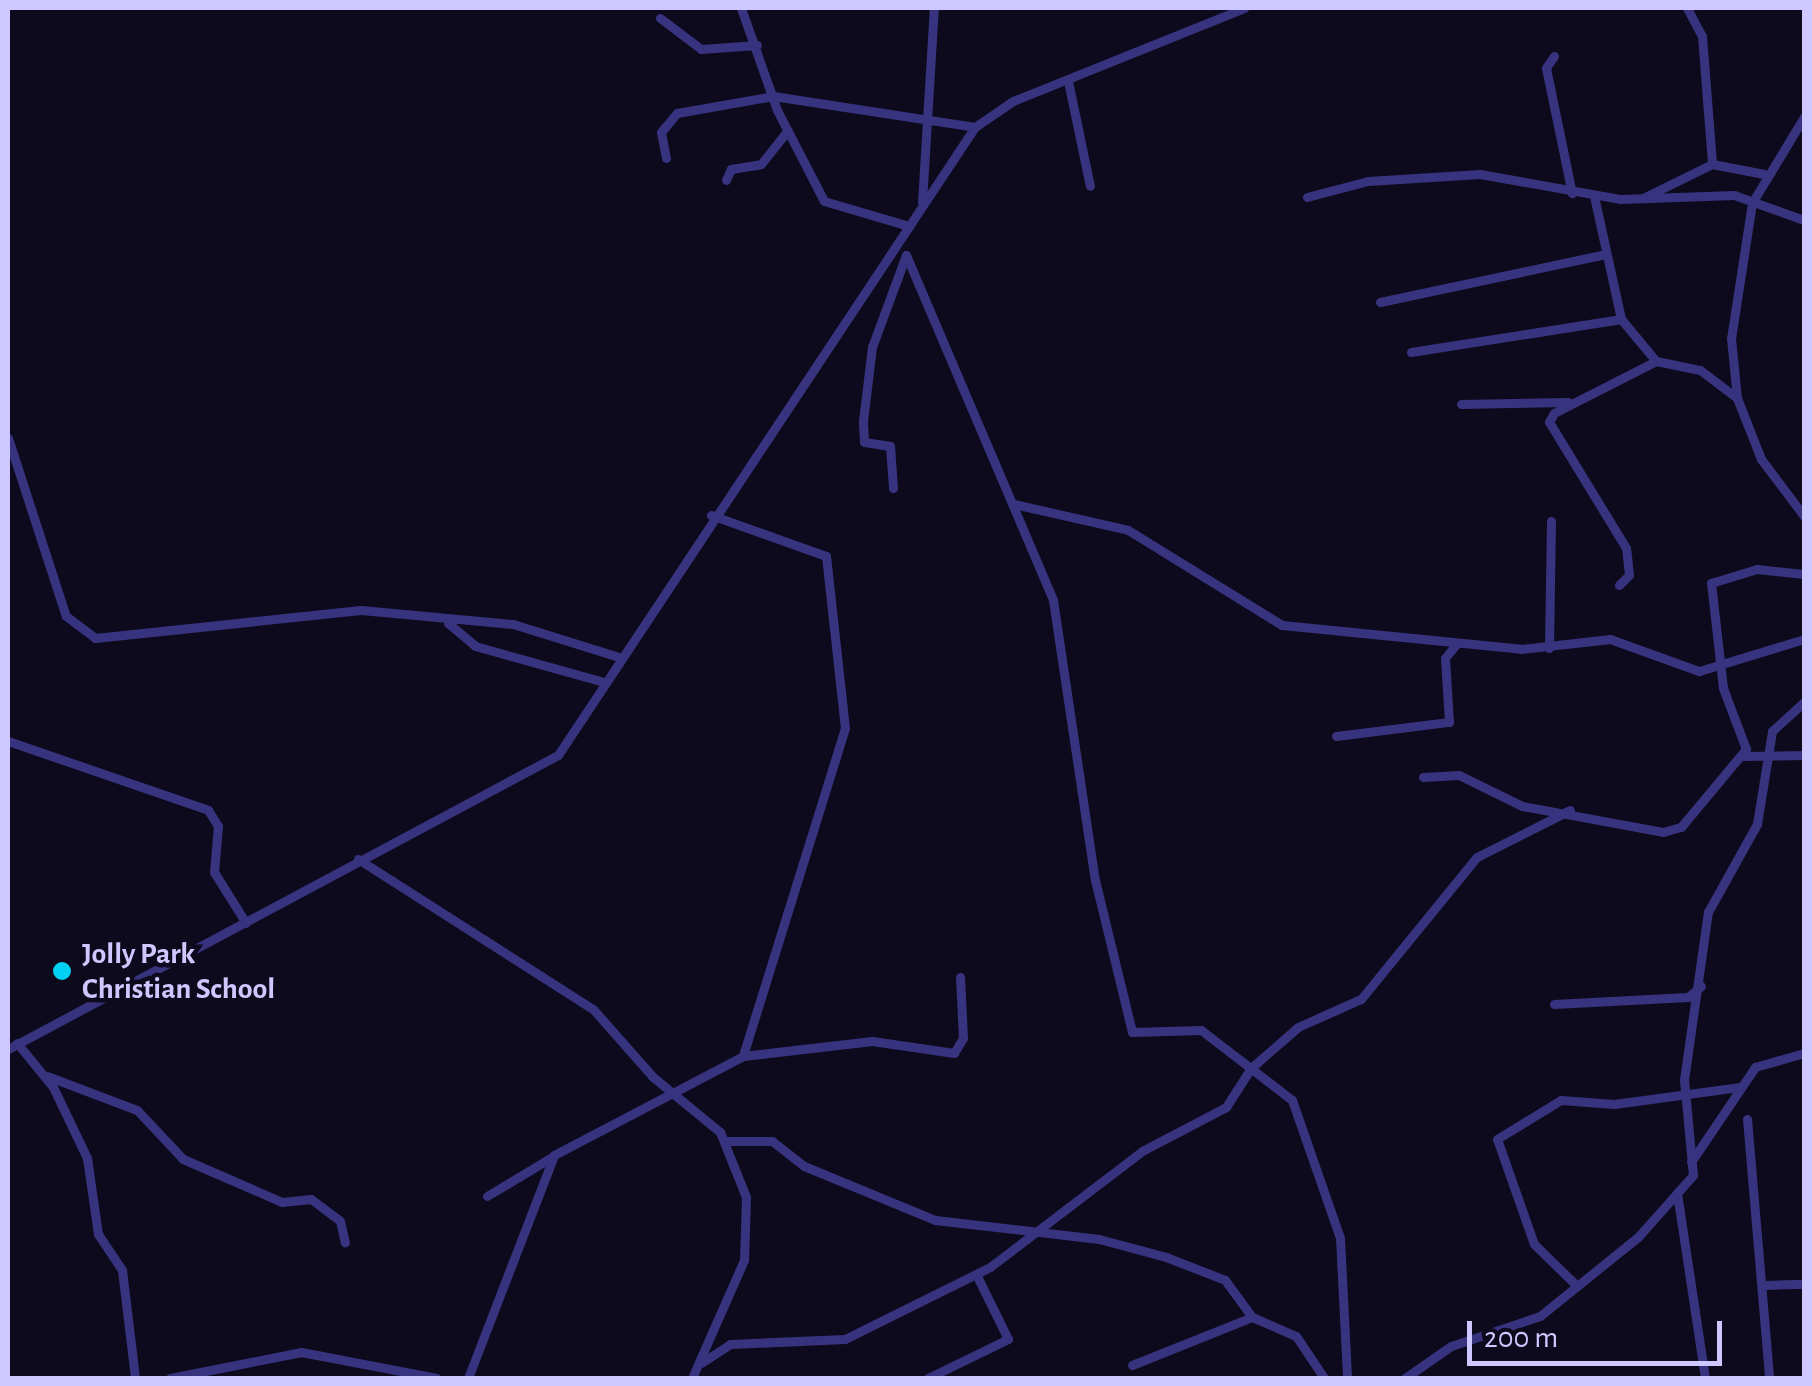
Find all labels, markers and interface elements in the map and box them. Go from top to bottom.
place label: Jolly Park Christian School [82,936,275,1006]
marker: Jolly Park Christian School [51,960,73,982]
scale bar [1472,1301,1727,1363]
text: 200 m [1484,1323,1558,1353]

